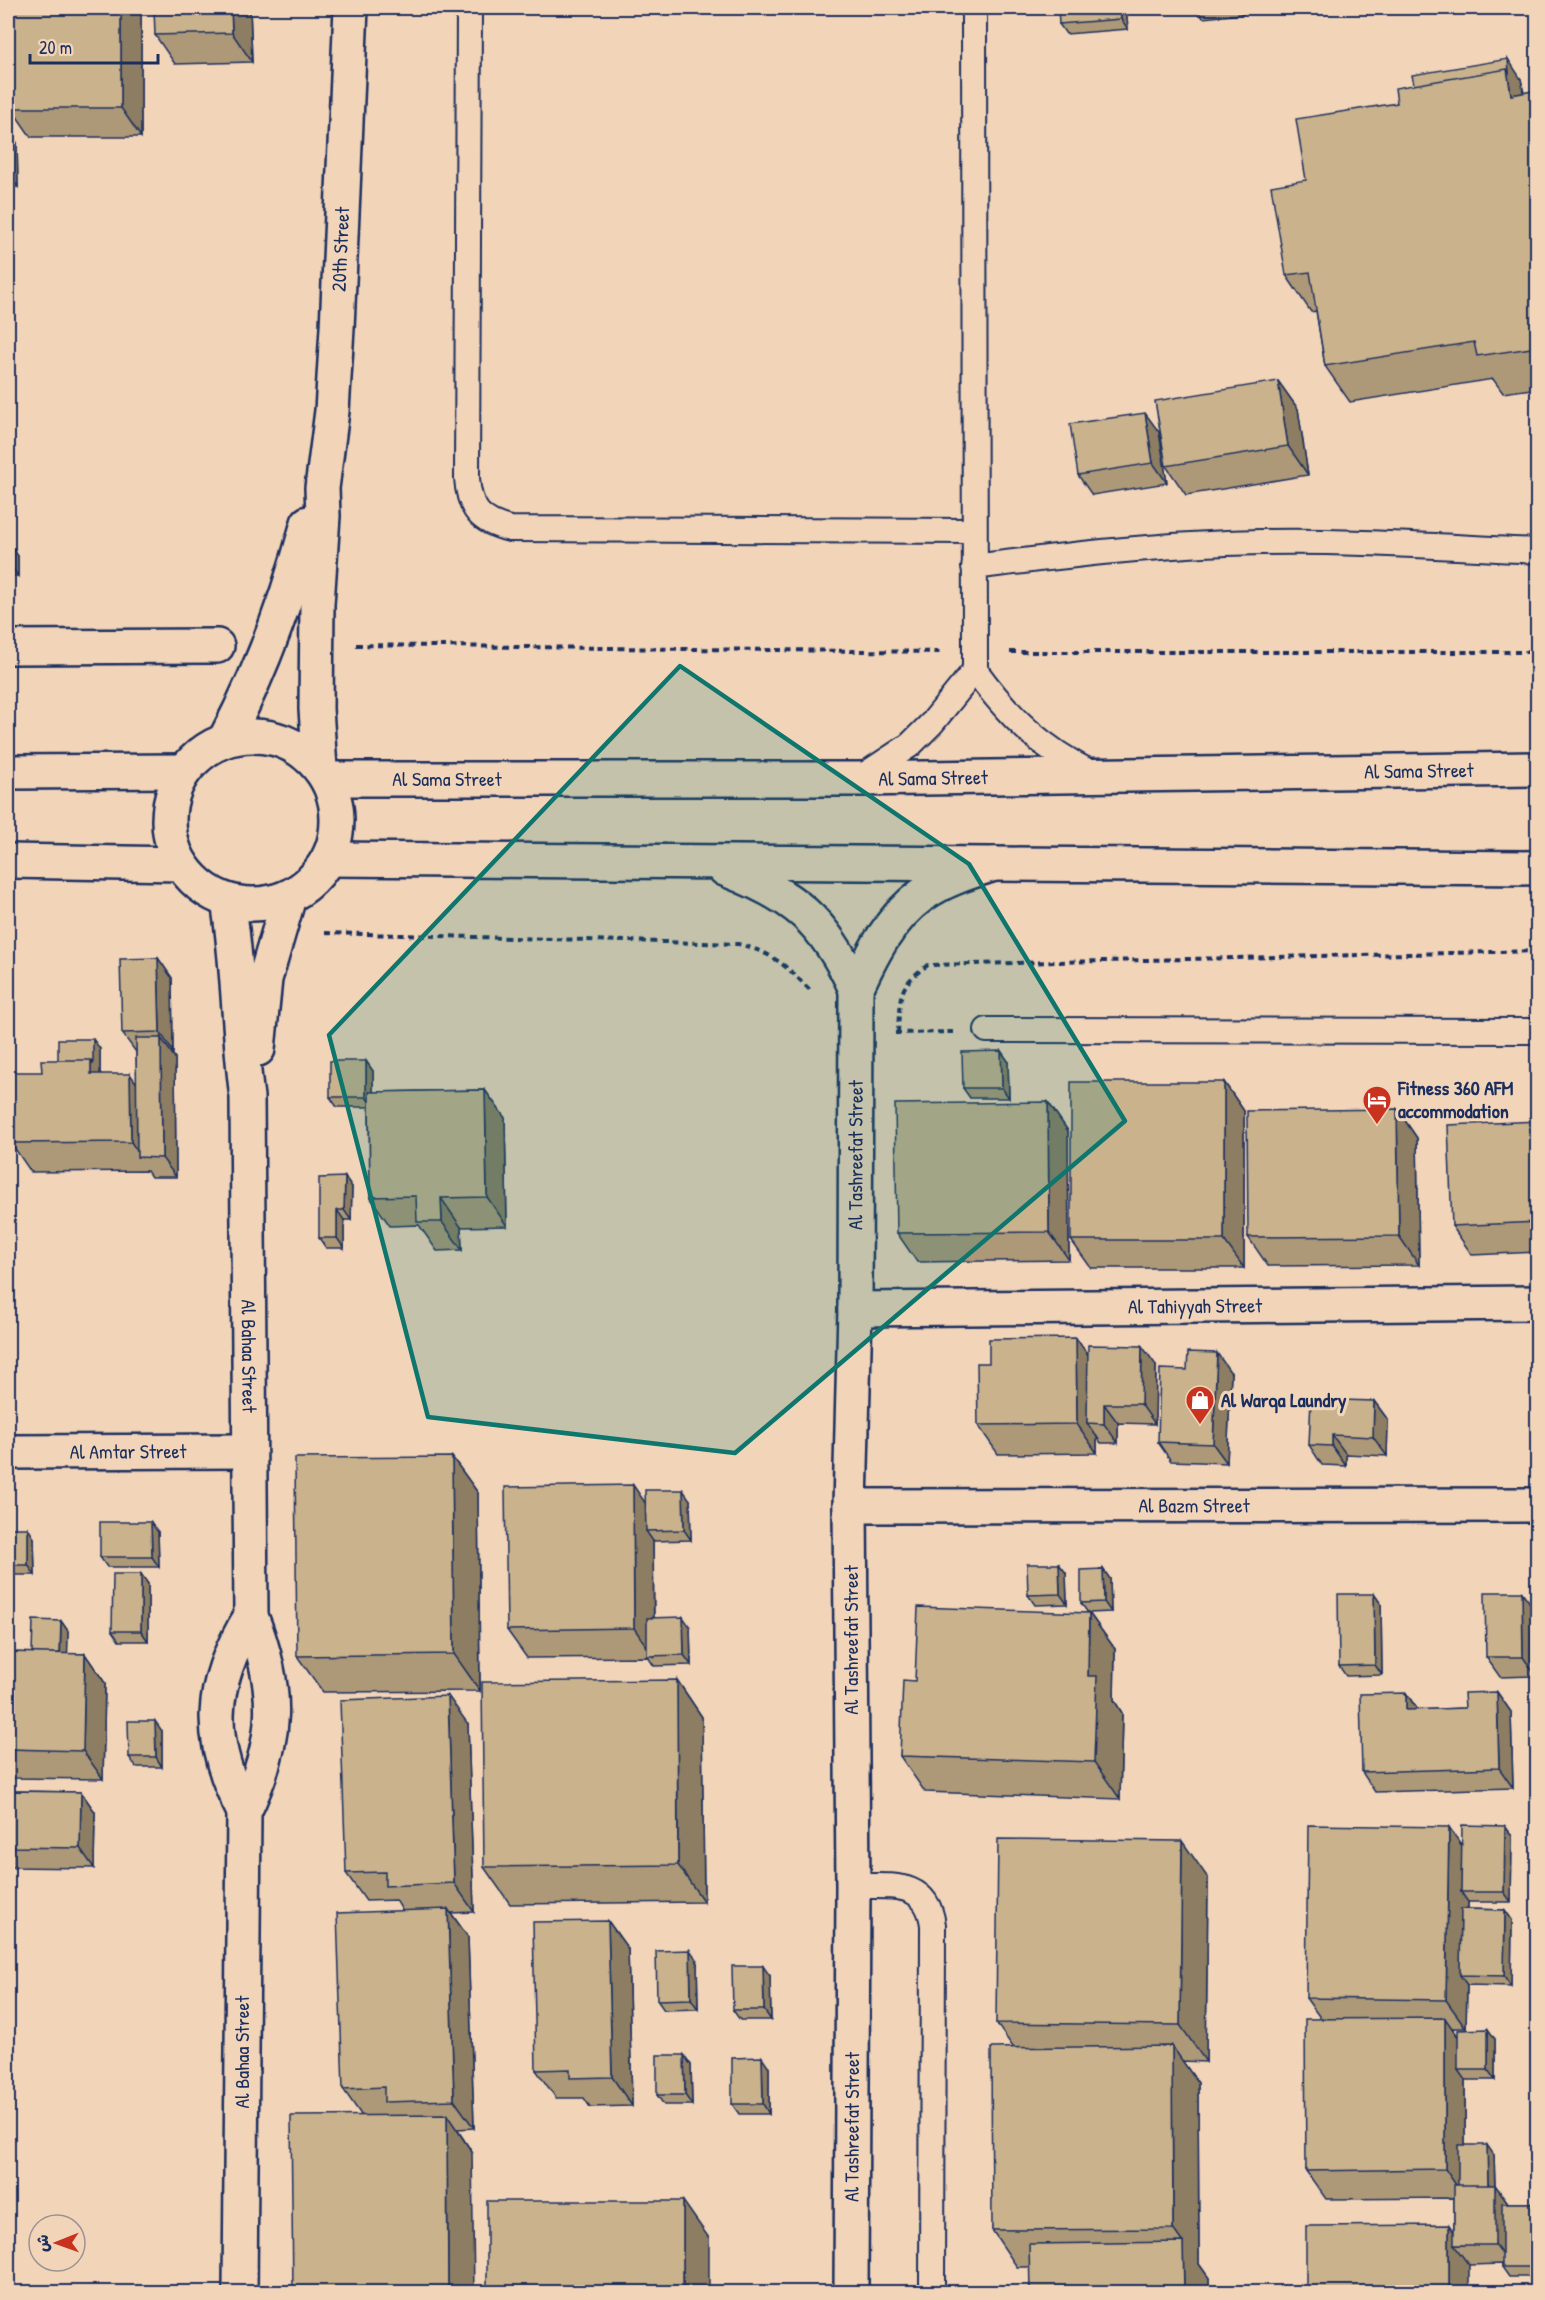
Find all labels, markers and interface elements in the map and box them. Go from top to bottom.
scale bar [30,27,158,65]
text: 20 m [39,35,72,60]
street label: 20th Street [325,205,355,292]
street label: Al Sama Street [1364,756,1475,785]
street label: Al Sama Street [878,763,989,792]
street label: Al Sama Street [392,765,503,792]
place label: Fitness 360 AFM accommodation [1397,1074,1514,1124]
street label: Al Tashreefat Street [841,1079,869,1230]
hotel icon: Fitness 360 AFM accommodation [1361,1084,1393,1126]
street label: Al Tahiyyah Street [1128,1291,1263,1320]
street label: Al Bahaa Street [236,1299,263,1414]
shop icon: Al Warqa Laundry [1184,1384,1216,1426]
place label: Al Warqa Laundry [1221,1386,1347,1414]
street label: Al Amtar Street [70,1437,188,1465]
street label: Al Bazm Street [1138,1491,1251,1519]
street label: Al Tashreefat Street [837,1564,864,1715]
street label: Al Bahaa Street [228,1994,255,2108]
street label: Al Tashreefat Street [837,2051,865,2202]
north arrow [27,2213,87,2273]
text: ش [31,2234,53,2252]

